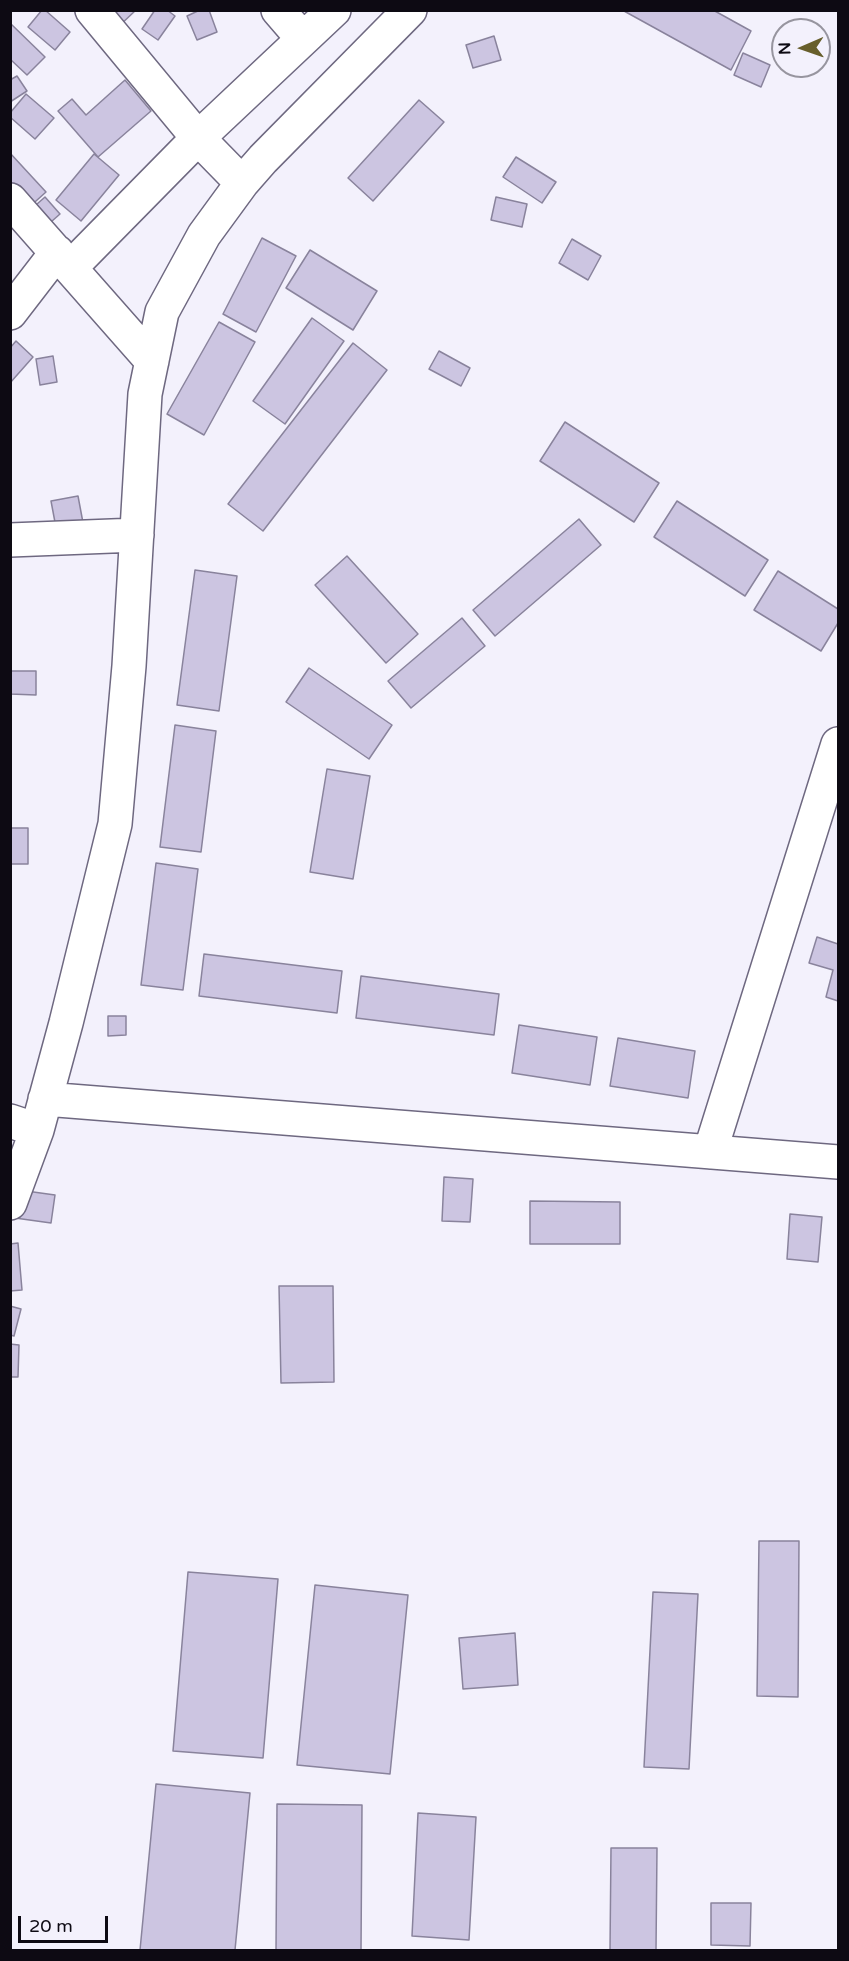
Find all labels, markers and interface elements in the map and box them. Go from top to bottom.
north arrow [771,18,831,78]
text: N [775,42,795,55]
scale bar [21,1904,111,1942]
text: 20 m [29,1915,73,1937]

